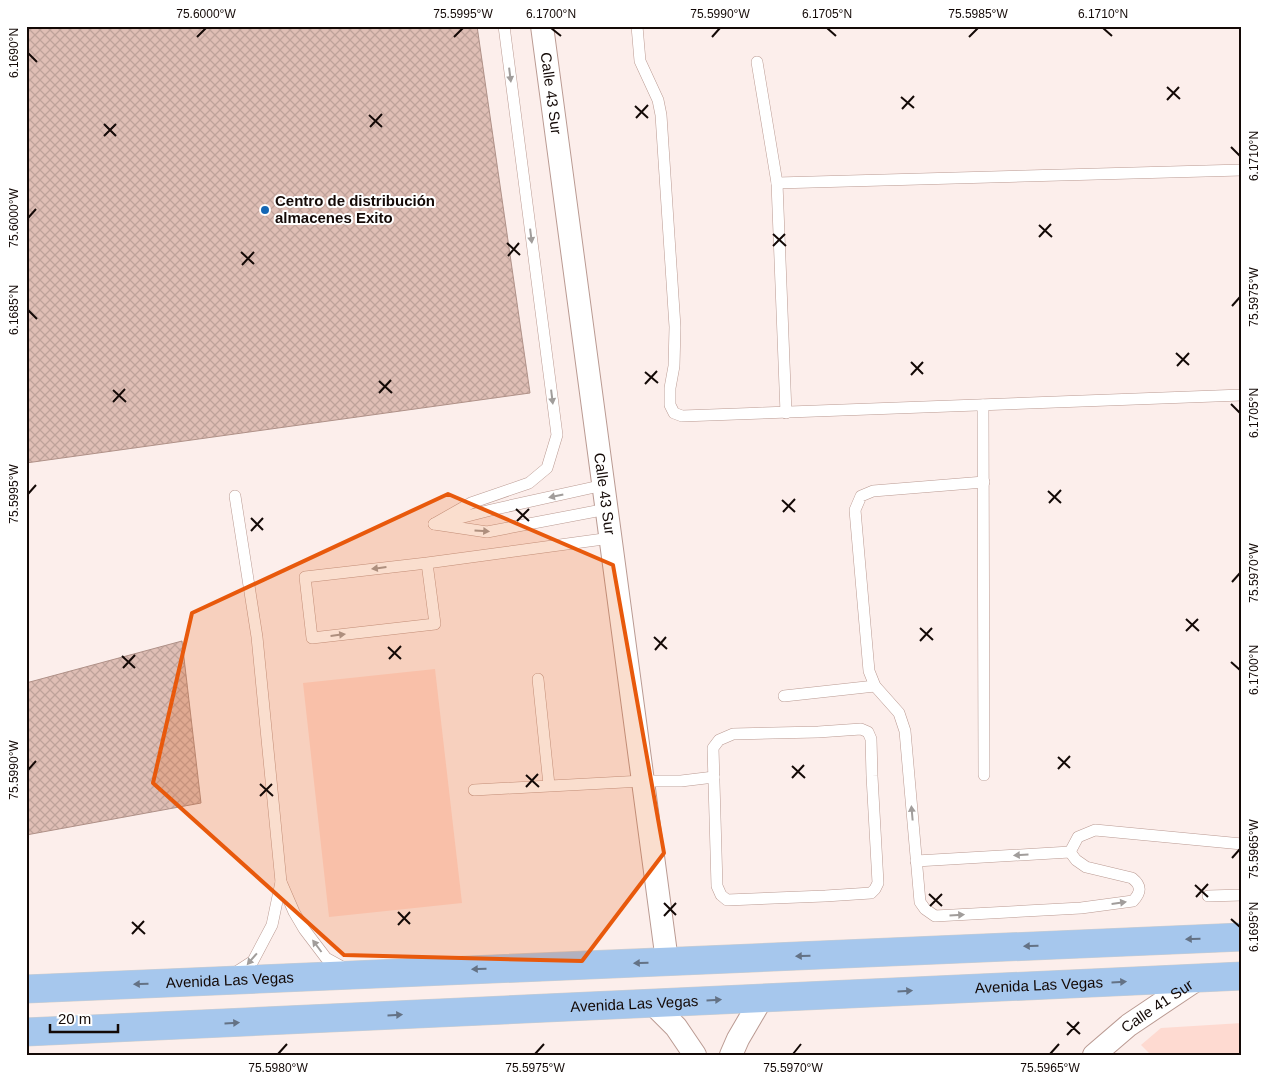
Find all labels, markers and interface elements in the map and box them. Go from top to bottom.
text: 75.6000°W [176,7,236,21]
text: 75.5995°W [433,7,493,21]
text: 6.1700°N [526,7,576,21]
text: 75.5990°W [690,7,750,21]
text: 6.1705°N [802,7,852,21]
text: 75.5985°W [948,7,1008,21]
text: 6.1710°N [1078,7,1128,21]
text: 6.1690°N [7,28,21,78]
street label: Calle 43 Sur [538,51,565,135]
one-way arrow [506,67,514,83]
text: 6.1710°N [1247,131,1261,181]
text: 75.6000°W [7,188,21,248]
place label: Centro de distribución almacenes Exito [275,192,435,226]
marker: Centro de distribución almacenes Exito [259,204,271,216]
one-way arrow [527,228,535,244]
text: 75.5975°W [1247,267,1261,327]
text: 6.1685°N [7,285,21,335]
text: 6.1705°N [1247,388,1261,438]
one-way arrow [548,389,556,405]
street label: Calle 43 Sur [591,452,619,536]
text: 75.5995°W [7,464,21,524]
one-way arrow [548,492,564,500]
one-way arrow [475,527,491,535]
text: 75.5970°W [1247,543,1261,603]
one-way arrow [370,564,386,572]
one-way arrow [330,631,346,639]
text: 6.1700°N [1247,645,1261,695]
text: 75.5990°W [7,740,21,800]
one-way arrow [907,804,915,820]
text: 75.5965°W [1247,819,1261,879]
one-way arrow [1013,852,1029,860]
one-way arrow [1111,899,1127,907]
text: 6.1695°N [1247,902,1261,952]
one-way arrow [949,910,965,918]
one-way arrow [1185,935,1201,943]
one-way arrow [311,940,322,953]
one-way arrow [1022,942,1038,950]
one-way arrow [795,952,811,960]
one-way arrow [246,953,257,965]
one-way arrow [633,959,649,967]
one-way arrow [470,966,486,974]
street label: Avenida Las Vegas [165,969,294,991]
street label: Avenida Las Vegas [974,973,1103,996]
street label: Calle 41 Sur [1118,976,1196,1036]
one-way arrow [1112,977,1128,985]
one-way arrow [133,980,149,988]
one-way arrow [897,987,913,995]
street label: Avenida Las Vegas [570,992,699,1015]
one-way arrow [707,996,723,1004]
scale bar [50,1001,118,1033]
text: 20 m [58,1010,91,1027]
one-way arrow [387,1011,403,1019]
one-way arrow [225,1018,241,1026]
text: 75.5980°W [248,1061,308,1075]
text: 75.5975°W [505,1061,565,1075]
text: 75.5970°W [763,1061,823,1075]
text: 75.5965°W [1020,1061,1080,1075]

